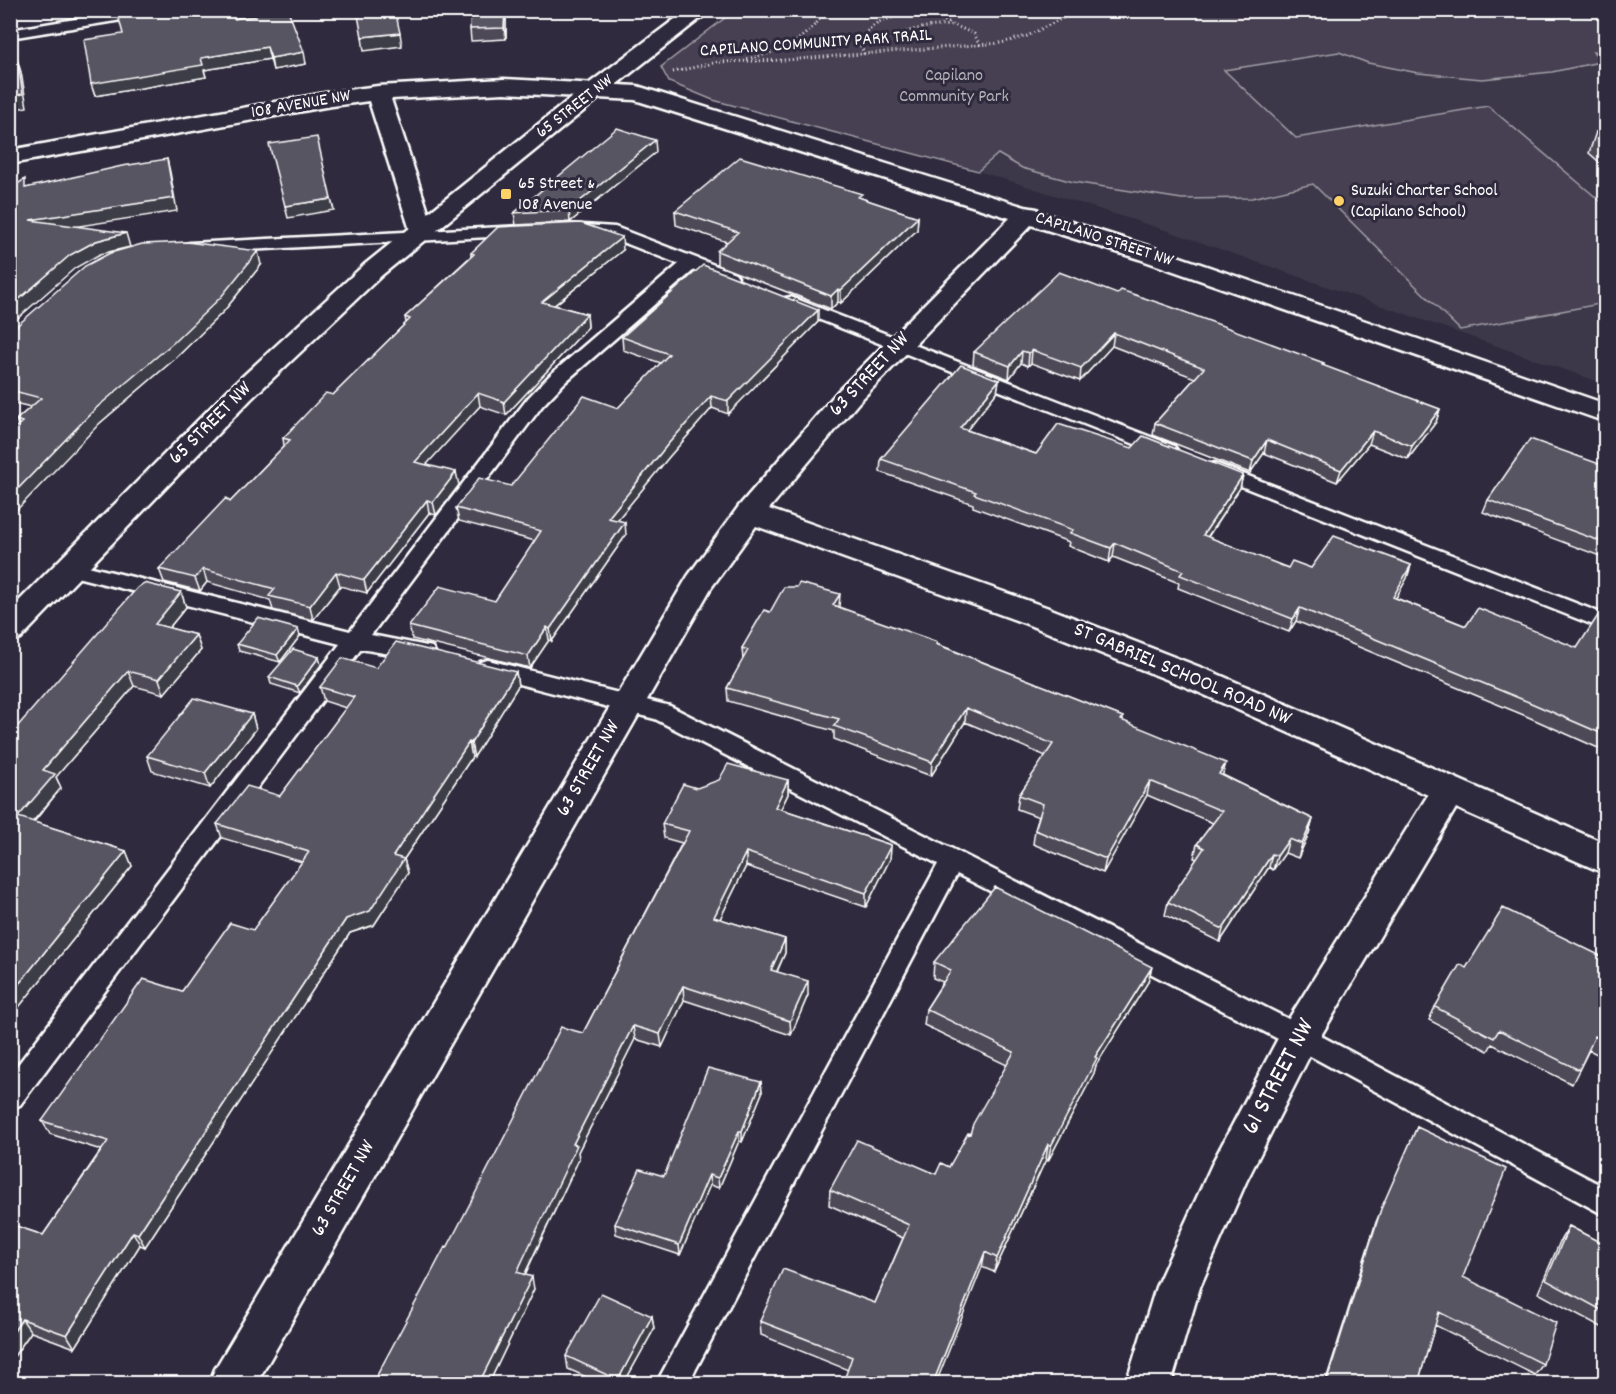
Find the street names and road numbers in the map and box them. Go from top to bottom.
street label: CAPILANO COMMUNITY PARK TRAIL [699,23,933,65]
street label: 65 STREET NW [531,68,619,145]
street label: 108 AVENUE NW [249,84,353,126]
street label: CAPILANO STREET NW [1032,206,1177,274]
street label: 63 STREET NW [823,325,918,424]
street label: 65 STREET NW [162,375,260,473]
street label: ST GABRIEL SCHOOL ROAD NW [1068,615,1296,735]
street label: 63 STREET NW [549,714,629,823]
street label: 61 STREET NW [1233,1012,1325,1142]
street label: 63 STREET NW [304,1134,384,1243]

